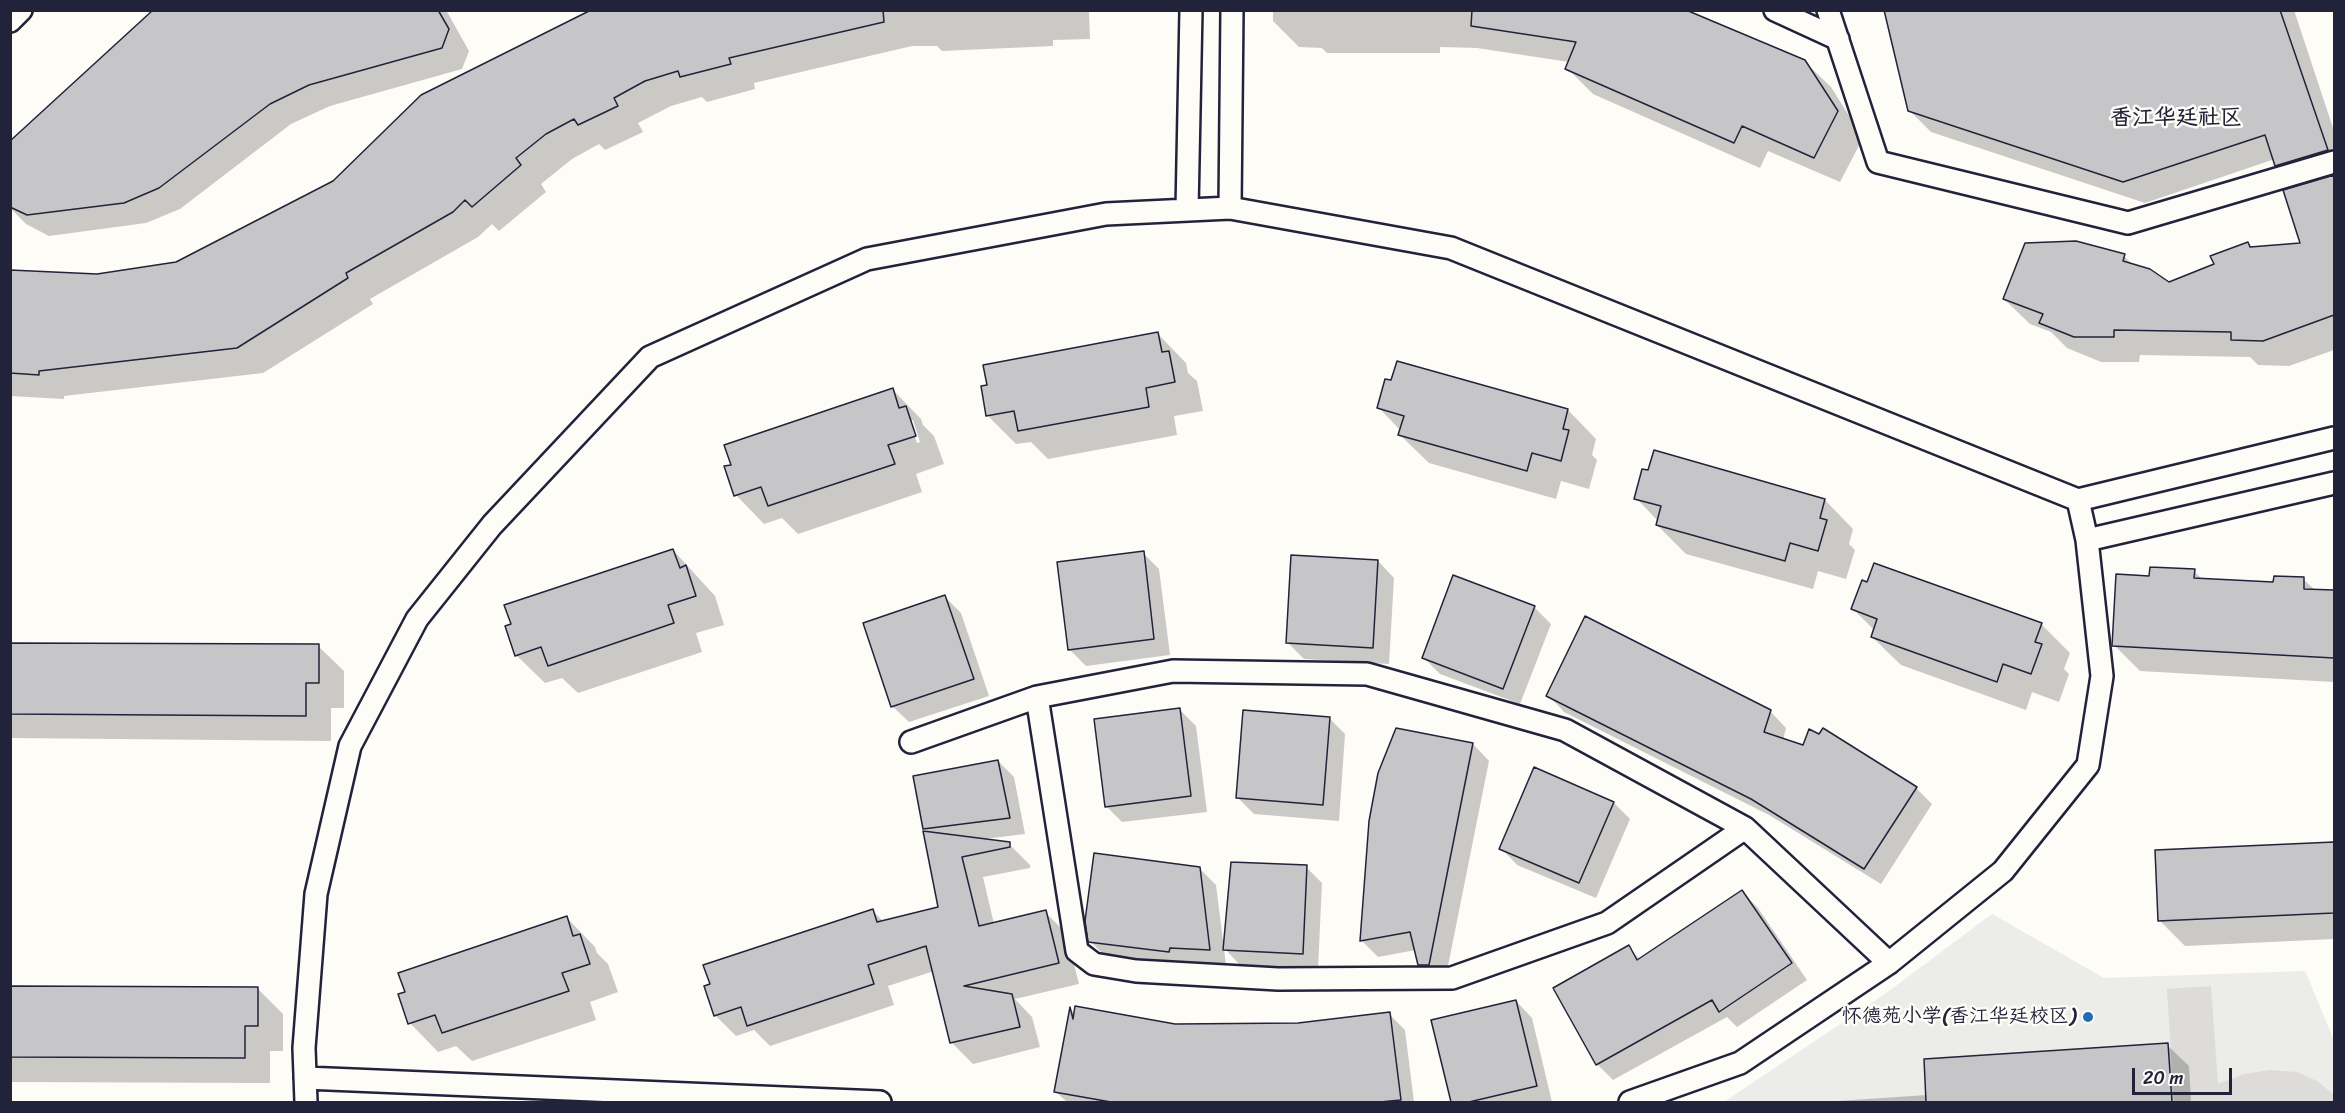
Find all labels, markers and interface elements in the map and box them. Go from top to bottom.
district label: 香江华廷社区 [2110,105,2242,131]
place label: 怀德苑小学(香江华廷校区) [1842,1005,2076,1029]
marker: 怀德苑小学(香江华廷校区) [2081,1010,2095,1024]
scale bar [2135,1056,2236,1094]
text: 20 m [2143,1062,2183,1094]

